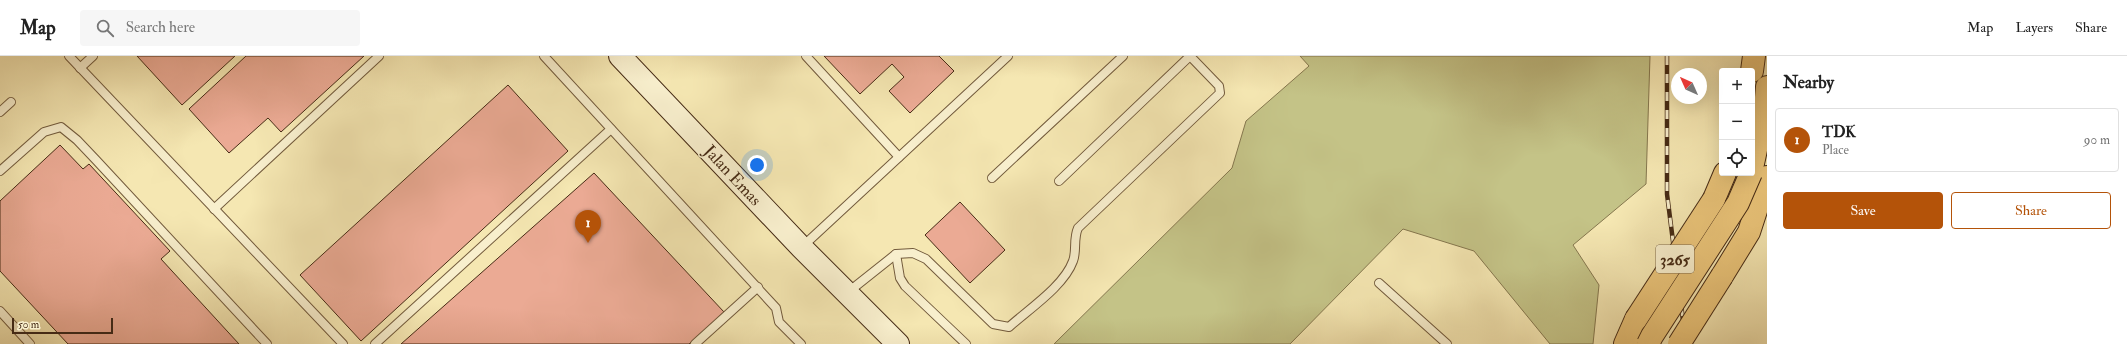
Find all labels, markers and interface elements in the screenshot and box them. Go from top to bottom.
search box [80,10,360,46]
text: Map [20,16,56,40]
icon: search [94,17,116,39]
text: Search here [126,18,195,37]
text: Map [1967,19,1993,36]
text: Layers [2015,19,2053,36]
text: Share [2075,19,2107,36]
north arrow [1671,68,1707,104]
map controls [1719,68,1755,176]
button: + [1719,68,1755,104]
text: Nearby [1783,72,1834,93]
button: − [1719,104,1755,140]
text: TDK [1822,123,1856,142]
text: 1 [1795,132,1799,148]
text: 90 m [2084,132,2110,148]
street label: Jalan Emas [698,140,766,211]
button: locate [1719,140,1755,176]
text: Place [1822,142,1849,158]
your location [747,155,767,175]
button: Save [1783,192,1943,229]
button: Share [1951,192,2111,229]
pin: 1 [575,210,601,243]
road number: 3265 [1656,245,1694,273]
scale bar [12,316,113,335]
text: 50 m [18,318,39,331]

